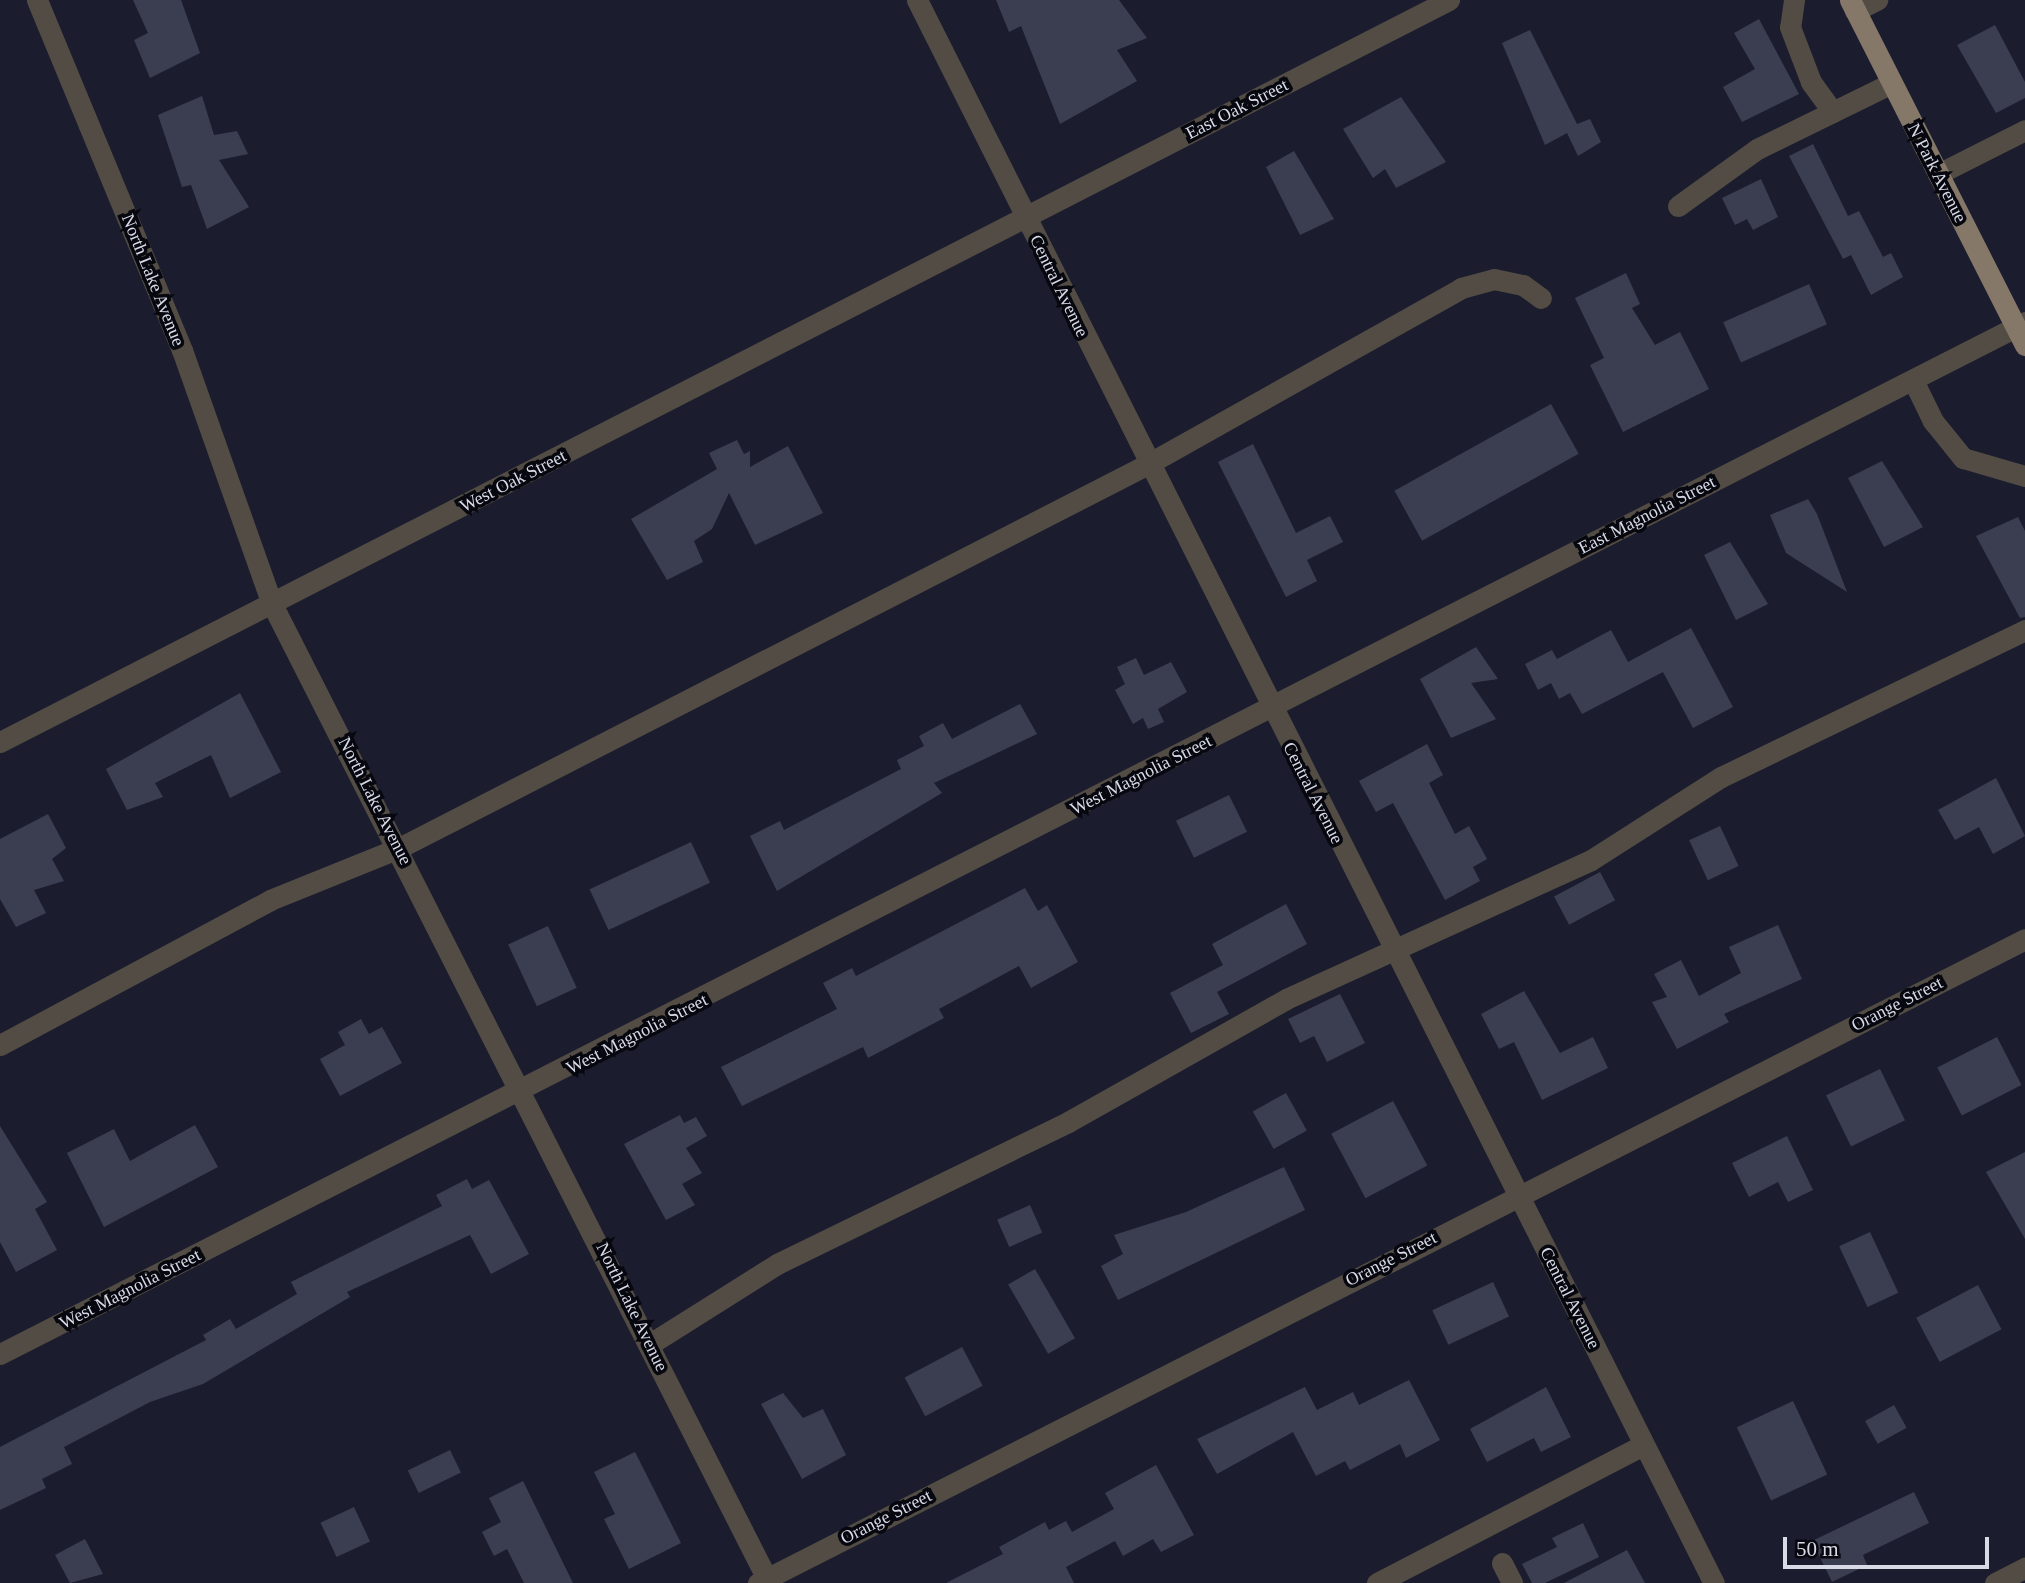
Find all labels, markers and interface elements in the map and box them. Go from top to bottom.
street label: East Oak Street [1182,74,1292,144]
street label: N Park Avenue [1902,119,1972,227]
street label: North Lake Avenue [116,210,190,350]
street label: Central Avenue [1025,231,1093,341]
street label: West Oak Street [456,445,570,517]
street label: East Magnolia Street [1575,471,1719,559]
street label: West Magnolia Street [1067,730,1215,820]
street label: North Lake Avenue [333,733,417,869]
street label: Central Avenue [1278,738,1348,848]
street label: Orange Street [1848,972,1946,1036]
street label: West Magnolia Street [563,989,711,1079]
street label: Orange Street [1342,1227,1440,1291]
street label: North Lake Avenue [591,1239,673,1375]
street label: Central Avenue [1535,1243,1605,1353]
street label: West Magnolia Street [56,1244,204,1334]
street label: Orange Street [837,1485,935,1549]
scale bar [1787,1524,1994,1568]
text: 50 m [1796,1537,1839,1561]

